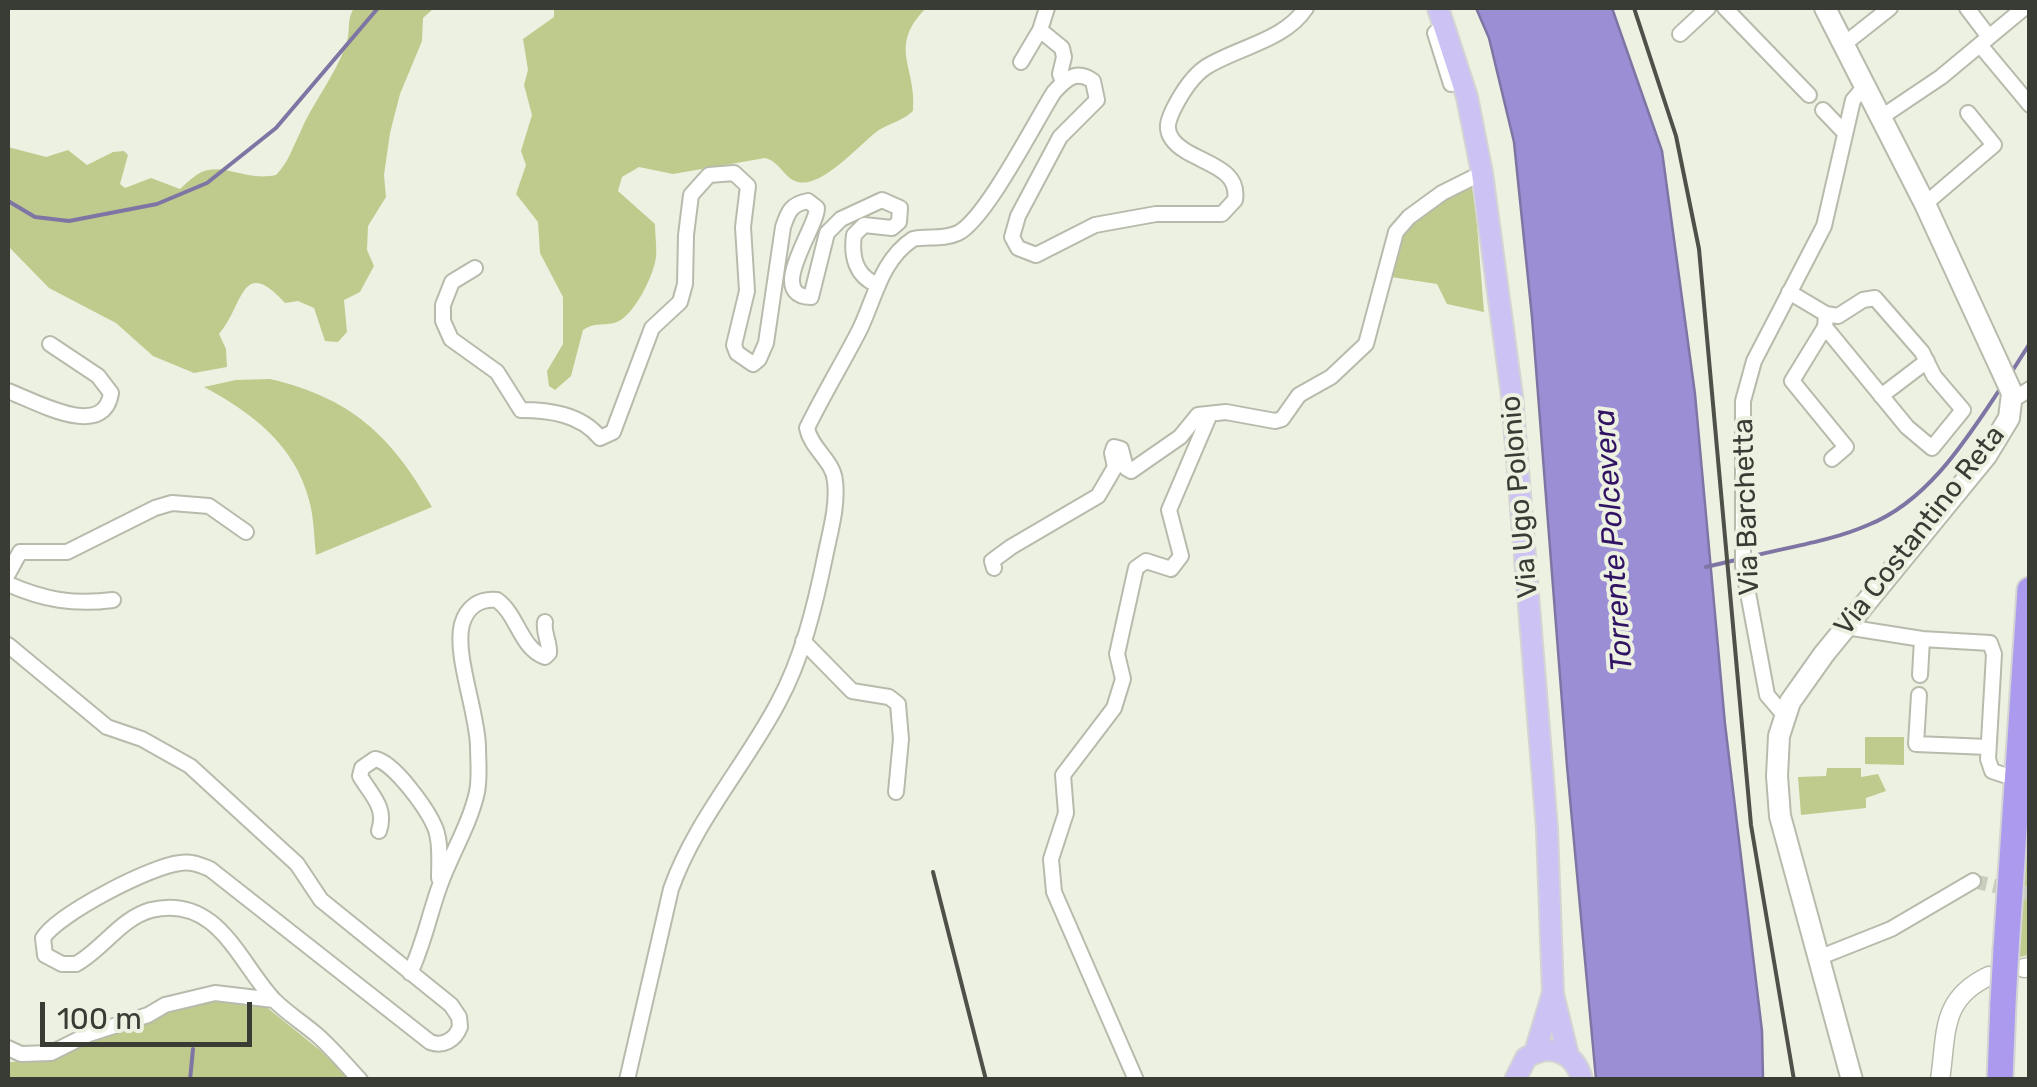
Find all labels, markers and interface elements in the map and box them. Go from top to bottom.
street label: Via Ugo Polonio [1494,394,1546,600]
water label: Torrente Polcevera [1587,407,1641,673]
street label: Via Barchetta [1727,418,1767,596]
street label: Via Costantino Reta [1828,419,2012,643]
scale bar [45,982,258,1044]
text: 100 m [57,1001,142,1037]

